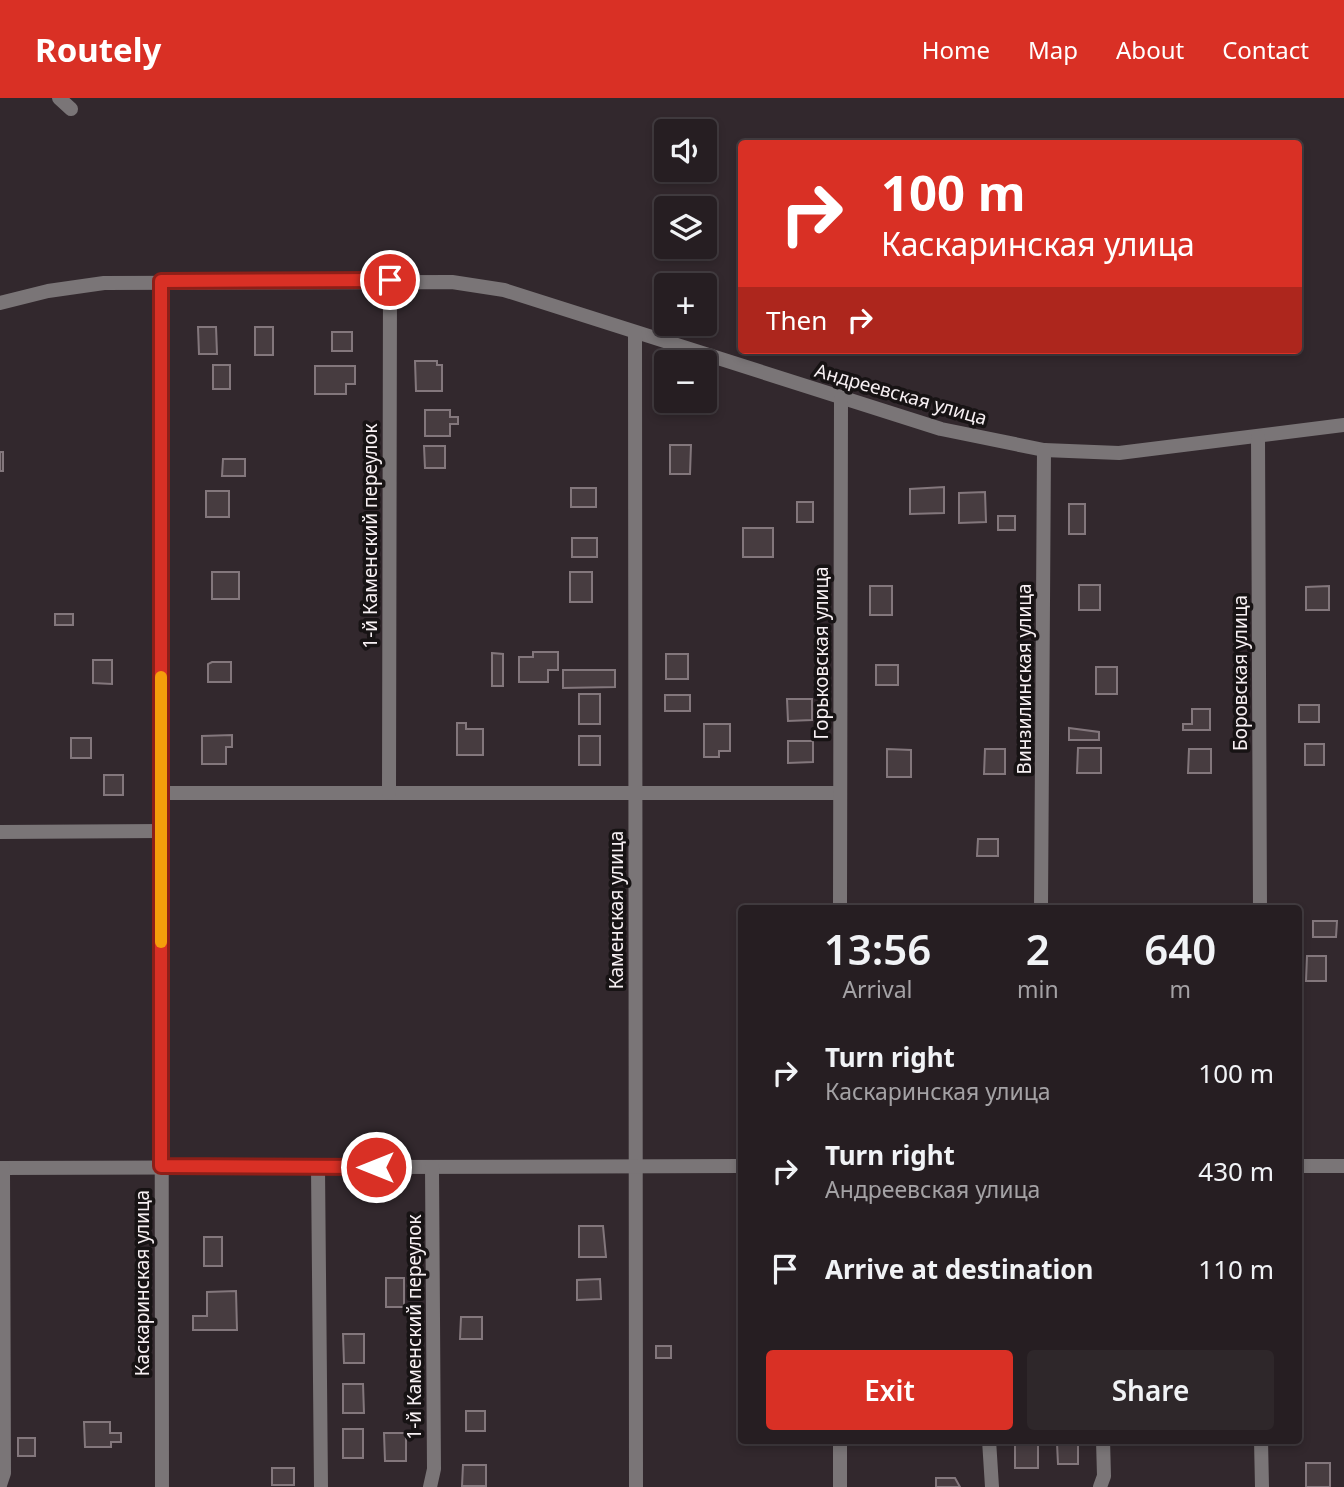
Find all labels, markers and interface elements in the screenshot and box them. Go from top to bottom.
text: Routely [35,27,161,72]
text: Home [922,33,990,66]
text: Map [1028,33,1078,66]
text: About [1116,33,1184,66]
text: Contact [1222,33,1309,66]
map controls [654,119,717,413]
button: sound [654,119,717,182]
text: 100 m [881,159,1026,225]
icon: right [766,168,857,259]
button: layers [654,196,717,259]
text: Каскаринская улица [881,222,1195,265]
pin [360,250,420,310]
icon: arrive [371,261,409,299]
button: + [654,273,717,336]
icon: right [841,301,879,339]
text: Then [766,302,827,338]
button: − [654,350,717,413]
street label: Андреевская улица [812,357,990,431]
street label: 1-й Каменский переулок [357,423,383,649]
street label: Горьковская улица [808,566,834,740]
street label: Винзилинская улица [1011,584,1037,774]
street label: Боровская улица [1227,595,1253,751]
street label: Каменская улица [603,831,629,989]
text: 13:56 [824,920,931,977]
text: 2 [1026,920,1050,977]
text: 640 [1144,920,1216,977]
text: Arrival [842,973,913,1005]
text: min [1017,973,1059,1005]
text: m [1170,973,1191,1005]
text: Turn right [825,1039,955,1075]
icon: right [766,1054,804,1092]
text: 100 m [1198,1055,1274,1091]
text: Каскаринская улица [825,1075,1051,1107]
position arrow [339,1130,413,1204]
text: Turn right [825,1137,955,1173]
icon: right [766,1152,804,1190]
text: 430 m [1198,1153,1274,1189]
text: Андреевская улица [825,1173,1040,1205]
street label: Каскаринская улица [129,1190,155,1376]
street label: 1-й Каменский переулок [401,1214,427,1440]
icon: arrive [766,1250,804,1288]
text: Arrive at destination [825,1251,1094,1287]
text: 110 m [1198,1251,1274,1287]
button: Exit [766,1350,1013,1430]
button: Share [1027,1350,1274,1430]

